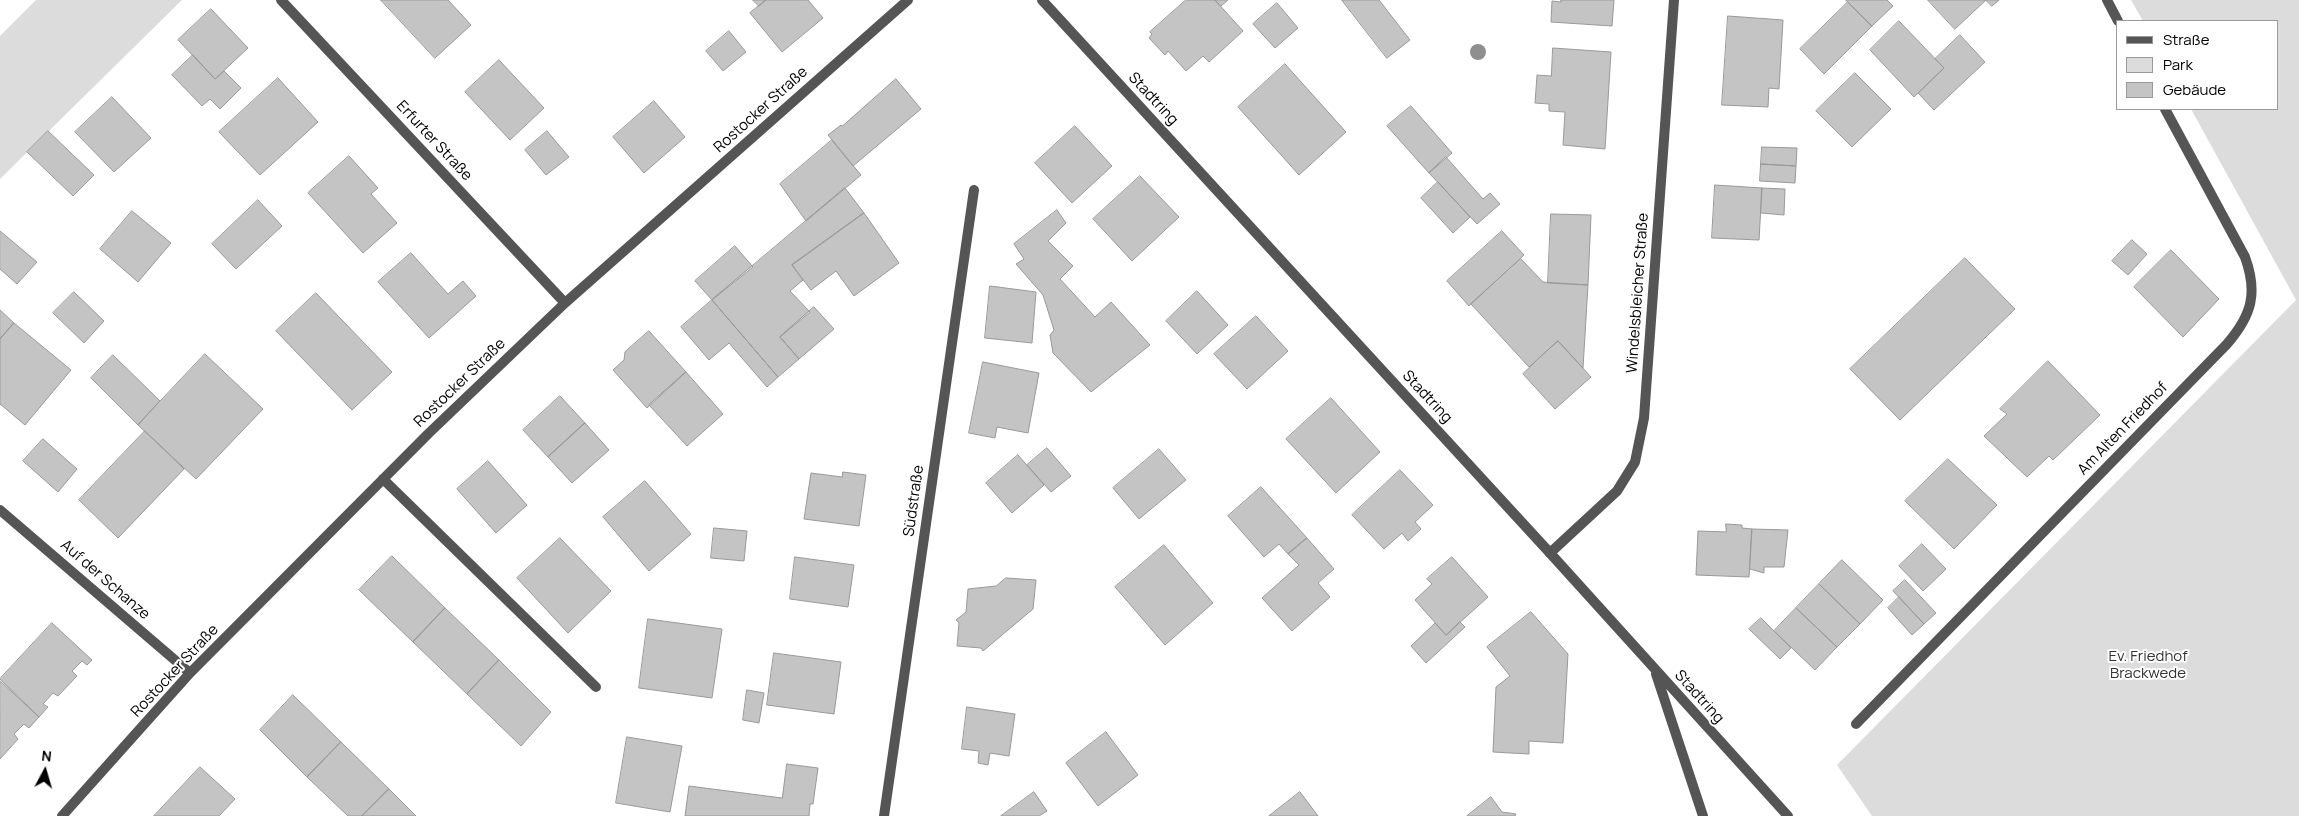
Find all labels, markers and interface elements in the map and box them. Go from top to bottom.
legend [2116,20,2279,110]
text: Straße [2163,29,2209,50]
text: Park [2163,54,2193,75]
street label: Rostocker Straße [710,63,812,157]
street label: Stadtring [1124,69,1182,129]
text: Gebäude [2163,79,2226,100]
street label: Erfurter Straße [392,97,476,185]
street label: Windelsbleicher Straße [1623,212,1653,374]
street label: Rostocker Straße [411,335,509,431]
street label: Stadtring [1398,367,1456,427]
street label: Am Alten Friedhof [2074,379,2172,479]
street label: Südstraße [900,464,928,538]
street label: Auf der Schanze [57,536,153,624]
street label: Rostocker Straße [128,621,222,721]
park label: Ev. Friedhof Brackwede [2109,648,2187,683]
street label: Stadtring [1671,667,1727,727]
north arrow [20,746,70,796]
text: N [41,746,53,766]

